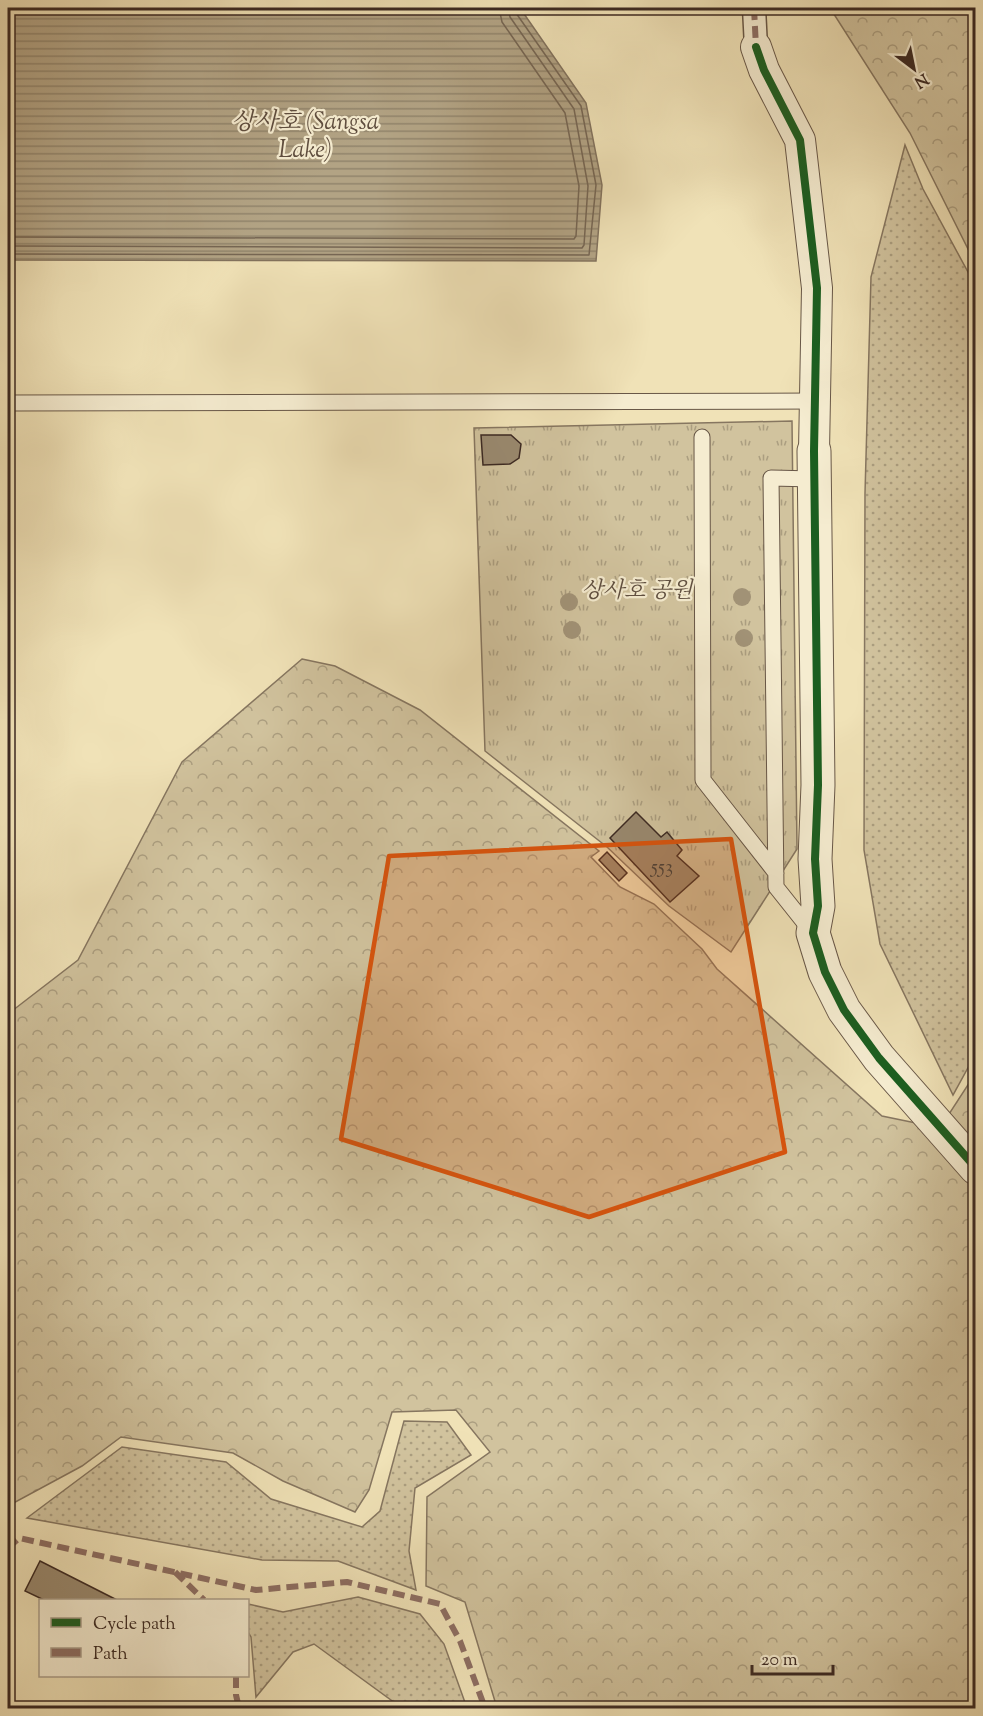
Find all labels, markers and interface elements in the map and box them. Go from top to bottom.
north arrow [884,39,944,99]
text: N [909,66,932,93]
water label: 상사호 (Sangsa Lake) [231,106,379,168]
park label: 상사호 공원 [582,576,694,608]
house number: 553 [650,854,673,883]
legend [39,1599,249,1677]
text: Cycle path [93,1612,176,1638]
scale bar [752,1638,833,1676]
text: Path [93,1642,128,1668]
text: 20 m [761,1648,798,1674]

